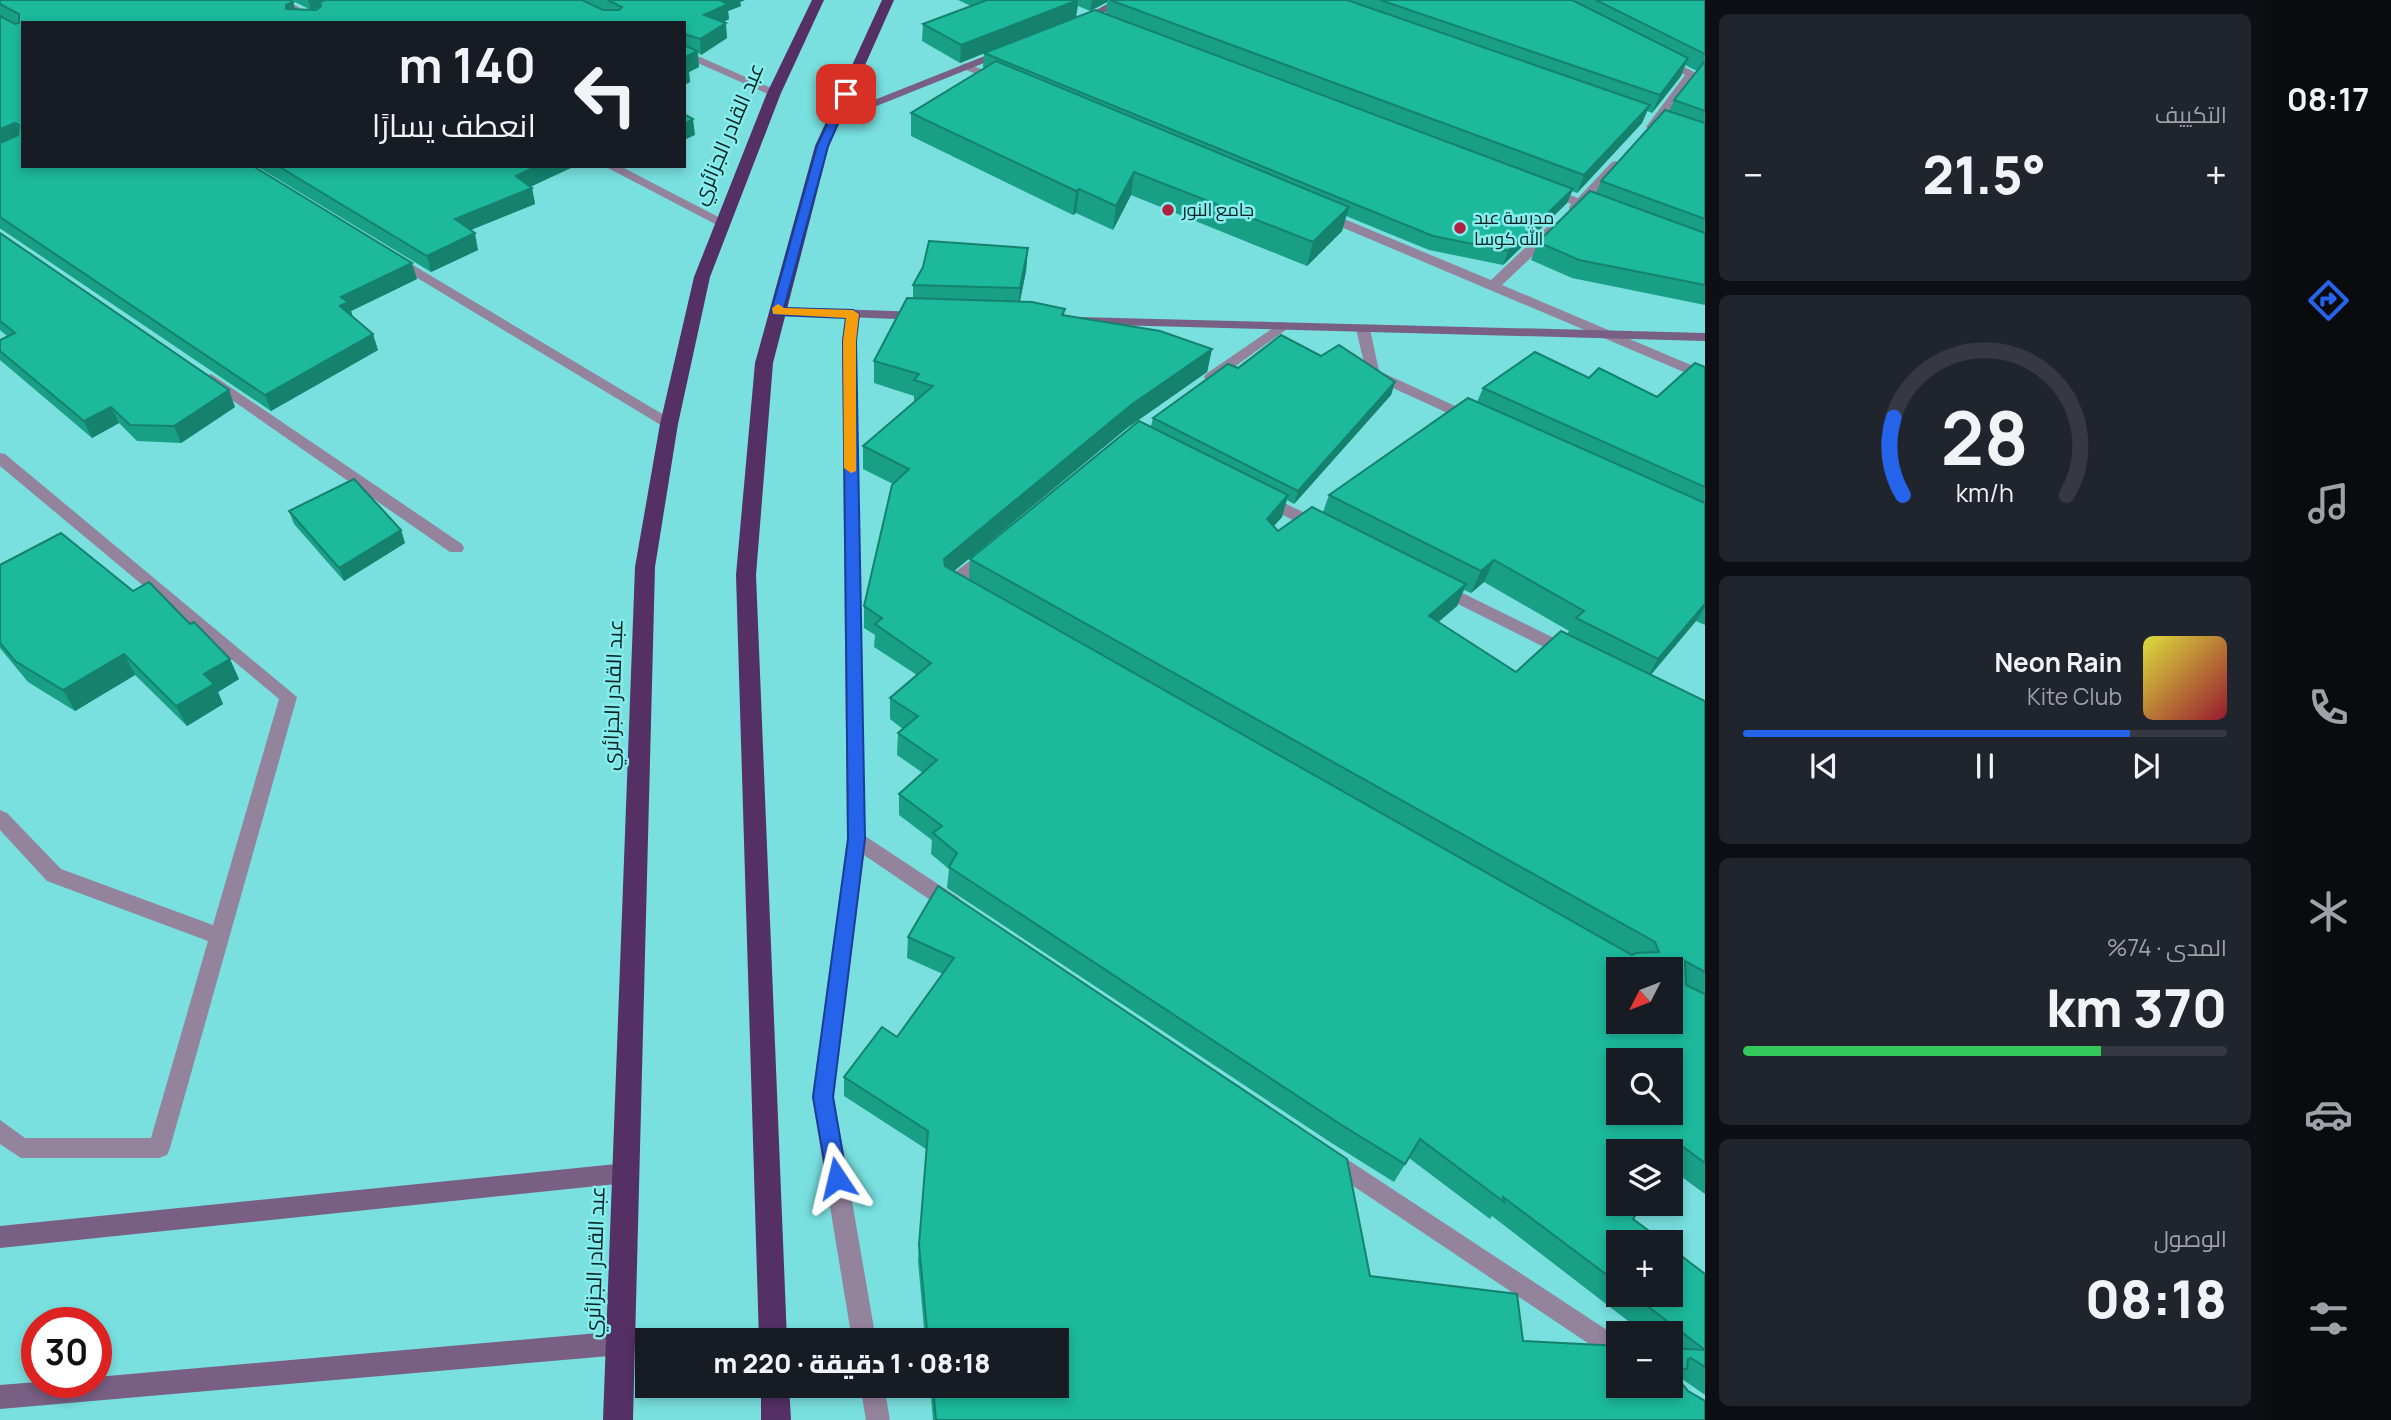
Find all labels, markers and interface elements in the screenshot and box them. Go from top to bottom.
text: 140 m [399,31,536,98]
icon: left [560,49,651,140]
street label: عبد القادر الجزائري [685,58,772,210]
pin [816,64,876,124]
icon: arrive [827,75,865,113]
text: 08:17 [2287,77,2369,121]
text: التكييف [2155,98,2227,130]
text: انعطف يسارًا [372,103,536,147]
text: 21.5° [1923,139,2046,210]
text: − [1743,148,1764,200]
text: + [2205,148,2227,200]
place label: جامع النور [1181,197,1254,222]
marker: جامع النور [1160,202,1176,218]
place label: مدرسة عبد الله كوسا [1474,205,1554,250]
marker: مدرسة عبد الله كوسا [1452,220,1468,236]
icon: directions [2304,276,2353,325]
text: 28 [1941,387,2029,487]
text: km/h [1956,475,2014,510]
icon: music [2304,479,2353,528]
street label: عبد القادر الجزائري [595,619,632,771]
text: Neon Rain [1994,644,2122,680]
text: Kite Club [2027,680,2122,712]
icon: phone [2304,683,2353,732]
icon: previous [1805,747,1843,785]
icon: pause [1966,747,2004,785]
icon: next [2127,747,2165,785]
icon: climate [2304,887,2353,936]
text: المدى · 74% [2107,931,2227,963]
north arrow [1606,957,1684,1034]
map controls [1606,957,1683,1398]
text: 370 km [2046,972,2227,1043]
button: search [1606,1048,1683,1125]
icon: car [2304,1090,2353,1139]
button: layers [1606,1139,1683,1216]
position arrow [800,1141,874,1215]
street label: عبد القادر الجزائري [577,1186,614,1338]
text: الوصول [2154,1222,2227,1254]
button: + [1606,1230,1683,1307]
text: 08:18 [2085,1263,2227,1334]
icon: filters [2304,1294,2353,1343]
speed limit sign: 30 [21,1307,112,1398]
button: − [1606,1321,1683,1398]
text: 08:18 · 1 دقيقة · 220 m [714,1345,990,1381]

